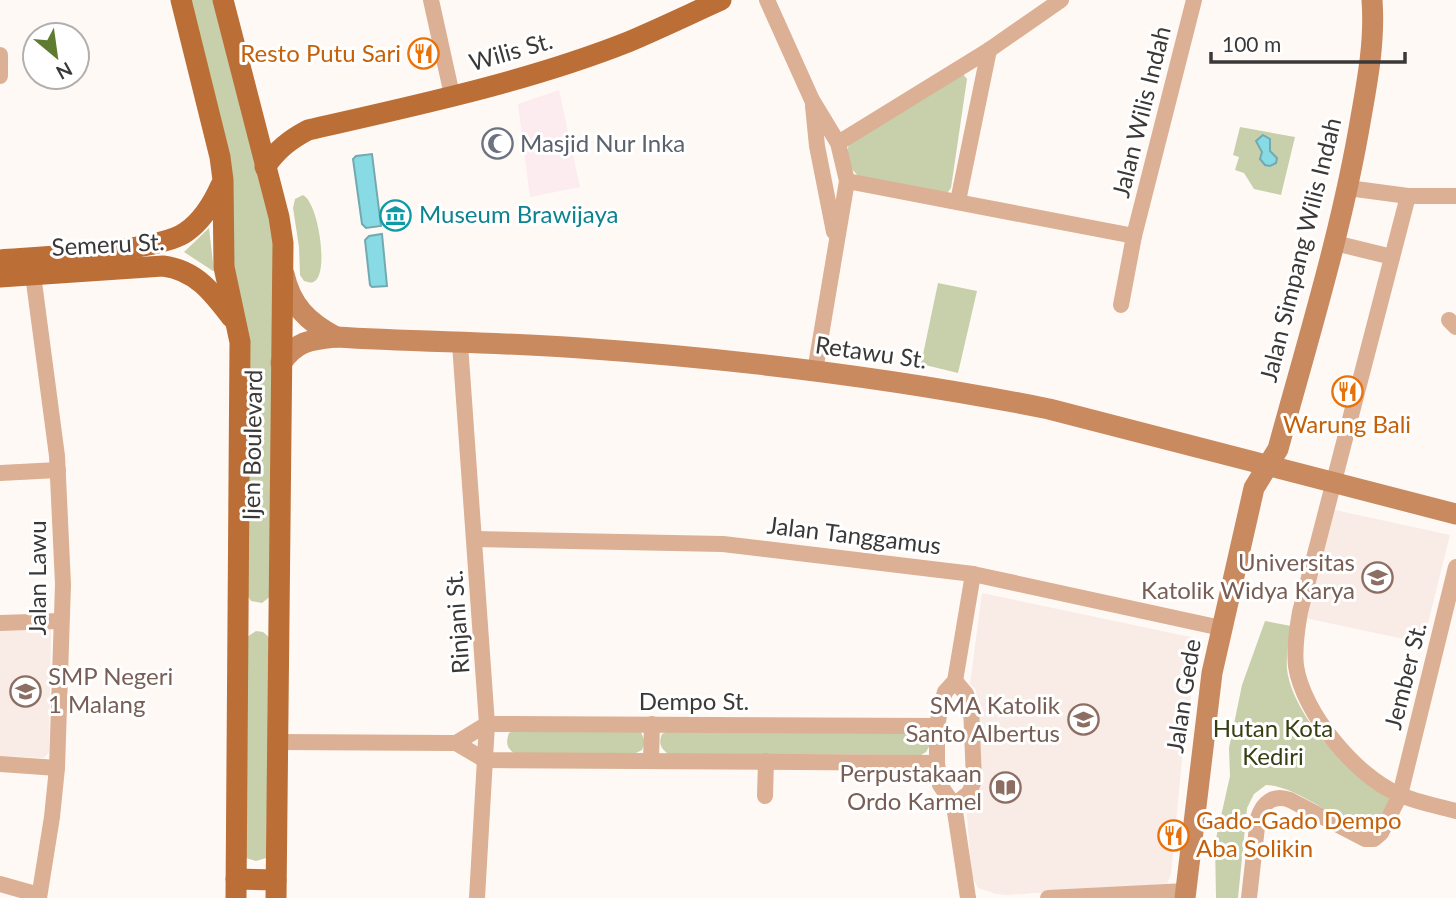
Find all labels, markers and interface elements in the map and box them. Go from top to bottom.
north arrow [21,21,91,91]
scale bar [1211,21,1405,65]
street label: Jalan Wilis Indah [1105,23,1176,200]
street label: Wilis St. [466,25,556,76]
text: 100 m [1222,31,1281,56]
restaurant icon: Resto Putu Sari [407,37,441,71]
place label: Resto Putu Sari [240,38,401,67]
text: N [53,58,76,85]
street label: Jalan Simpang Wilis Indah [1253,114,1346,385]
mosque icon: Masjid Nur Inka [480,127,514,161]
place label: Masjid Nur Inka [520,128,685,157]
museum icon: Museum Brawijaya [379,198,413,232]
place label: Museum Brawijaya [419,199,619,228]
street label: Semeru St. [51,226,165,261]
street label: Retawu St. [814,329,929,374]
street label: Ijen Boulevard [236,369,267,521]
restaurant icon: Warung Bali [1330,374,1364,408]
place label: Warung Bali [1283,409,1411,438]
street label: Jalan Tanggamus [766,509,943,560]
street label: Jalan Lawu [22,520,51,636]
place label: Universitas Katolik Widya Karya [1141,547,1355,604]
school or university icon: Universitas Katolik Widya Karya [1361,560,1395,594]
street label: Rinjani St. [438,569,475,675]
street label: Jember St. [1377,619,1432,732]
street label: Jalan Gede [1159,637,1206,755]
place label: SMP Negeri 1 Malang [48,661,173,718]
school or university icon: SMP Negeri 1 Malang [8,674,42,708]
street label: Dempo St. [639,686,749,715]
place label: SMA Katolik Santo Albertus [905,690,1061,747]
school or university icon: SMA Katolik Santo Albertus [1066,703,1100,737]
park label: Hutan Kota Kediri [1213,713,1333,770]
place label: Perpustakaan Ordo Karmel [840,758,982,815]
library icon: Perpustakaan Ordo Karmel [988,771,1022,805]
place label: Gado-Gado Dempo Aba Solikin [1196,805,1402,862]
restaurant icon: Gado-Gado Dempo Aba Solikin [1156,818,1190,852]

